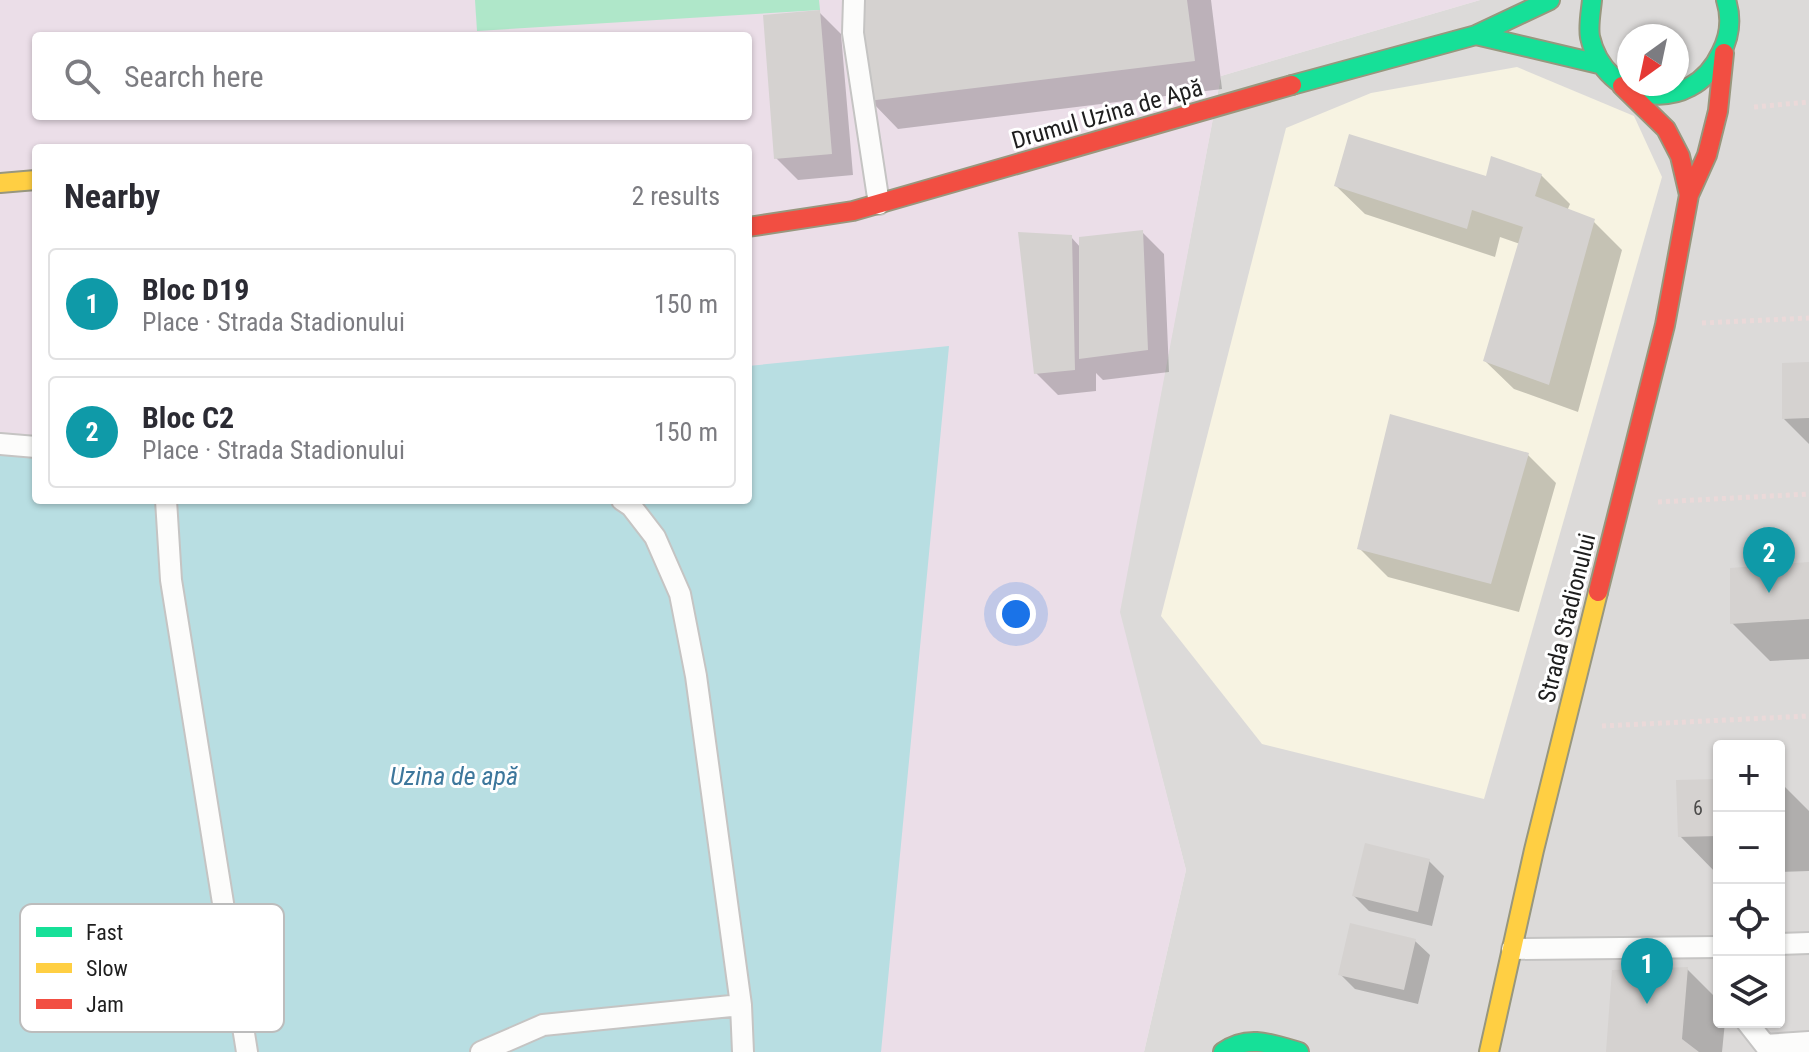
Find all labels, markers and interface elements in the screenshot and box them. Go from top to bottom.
north arrow [1617,24,1689,96]
search box [32,32,752,120]
icon: search [60,54,104,98]
text: Search here [124,59,264,94]
street label: Drumul Uzina de Apă [1008,73,1206,155]
text: Nearby [64,176,160,216]
text: 2 results [631,181,720,211]
text: Bloc D19 [142,272,249,307]
text: 1 [85,289,99,319]
text: 150 m [654,289,718,319]
text: Place · Strada Stadionului [142,307,405,337]
text: Bloc C2 [142,400,234,435]
text: 2 [85,417,99,447]
text: 150 m [654,417,718,447]
text: Place · Strada Stadionului [142,435,405,465]
pin: 2 [1743,527,1795,593]
street label: Strada Stadionului [1532,531,1602,705]
your location [996,594,1036,634]
map controls [1713,740,1785,1028]
button: + [1713,740,1785,812]
water label: Uzina de apă [390,761,518,791]
house number: 6 [1693,796,1703,820]
button: − [1713,812,1785,884]
button: locate [1713,884,1785,956]
legend [20,904,284,1032]
text: Fast [86,920,123,945]
pin: 1 [1621,938,1673,1004]
text: Slow [86,956,128,981]
button: layers [1713,956,1785,1028]
text: Jam [86,992,124,1017]

